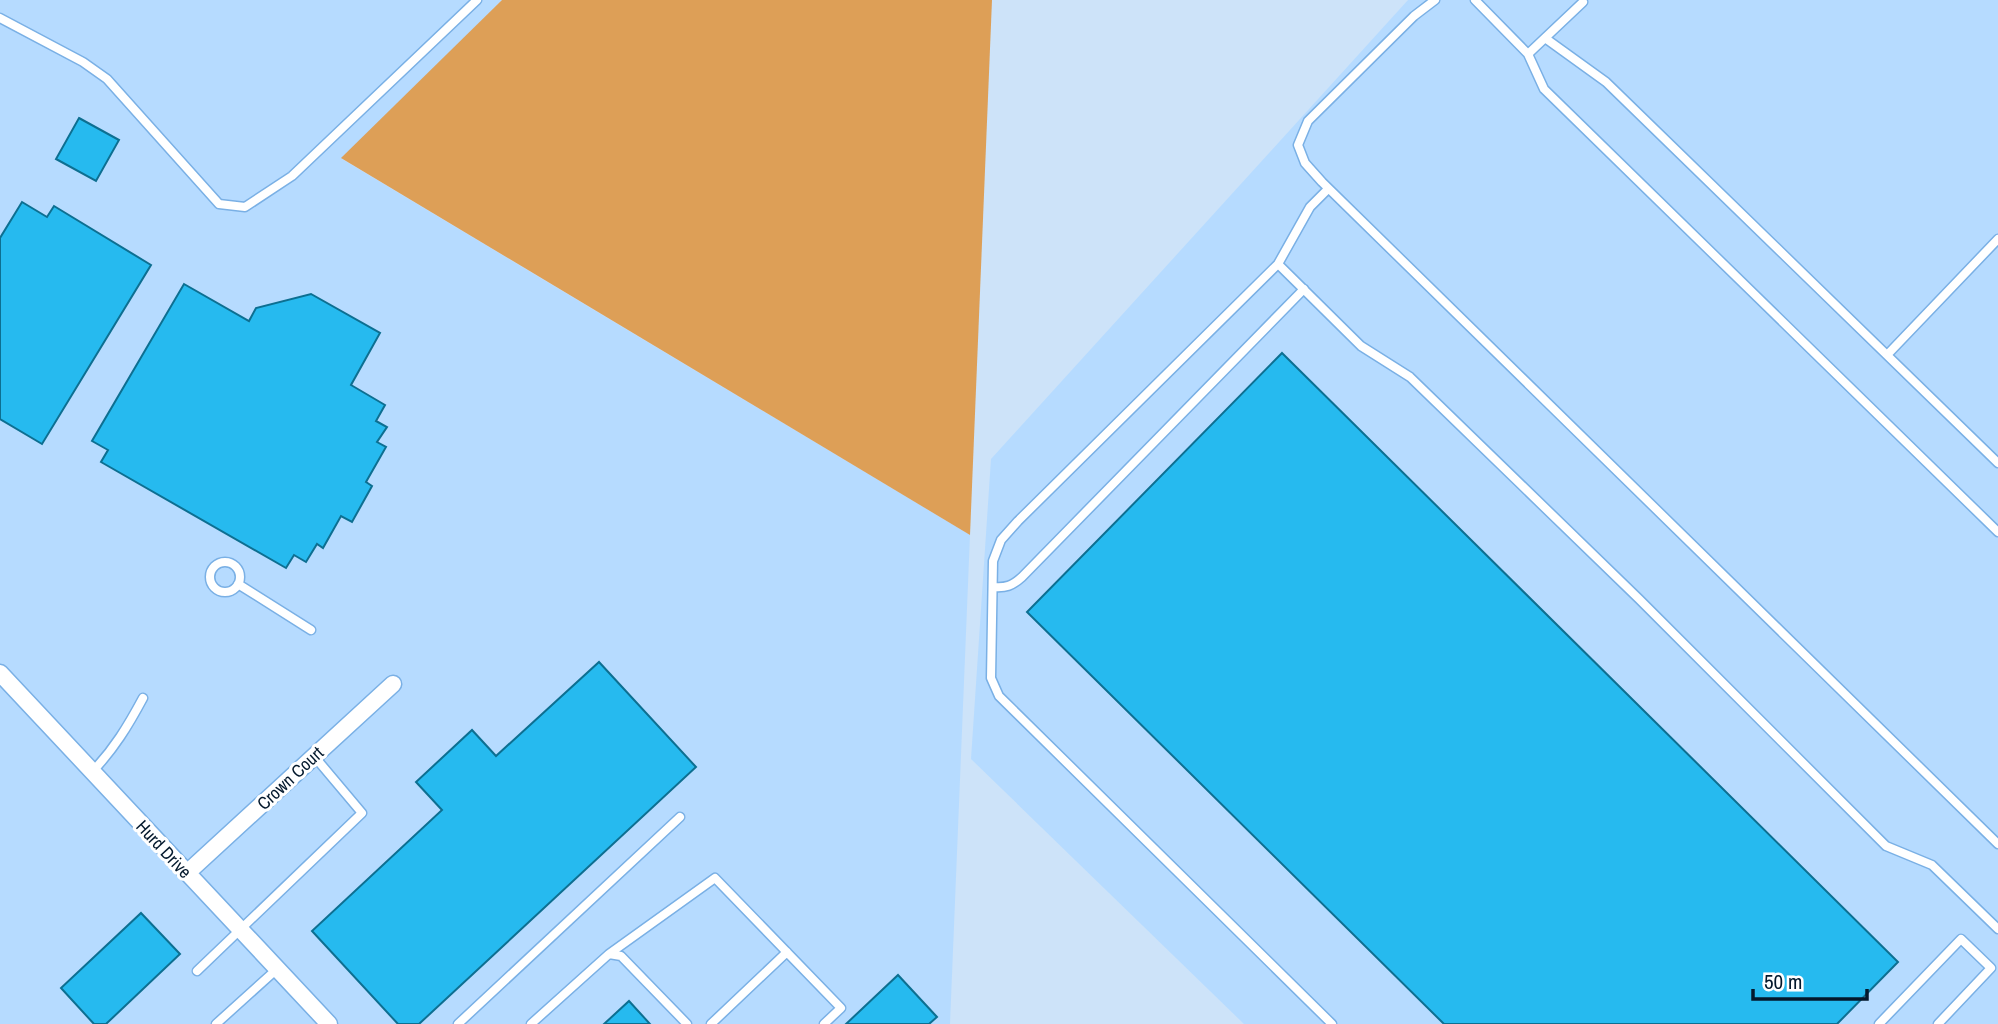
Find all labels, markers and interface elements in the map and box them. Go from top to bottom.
street label: Crown Court [251,741,329,815]
street label: Hurd Drive [131,814,197,884]
scale bar [1753,958,1867,1002]
text: 50 m [1764,967,1802,996]

